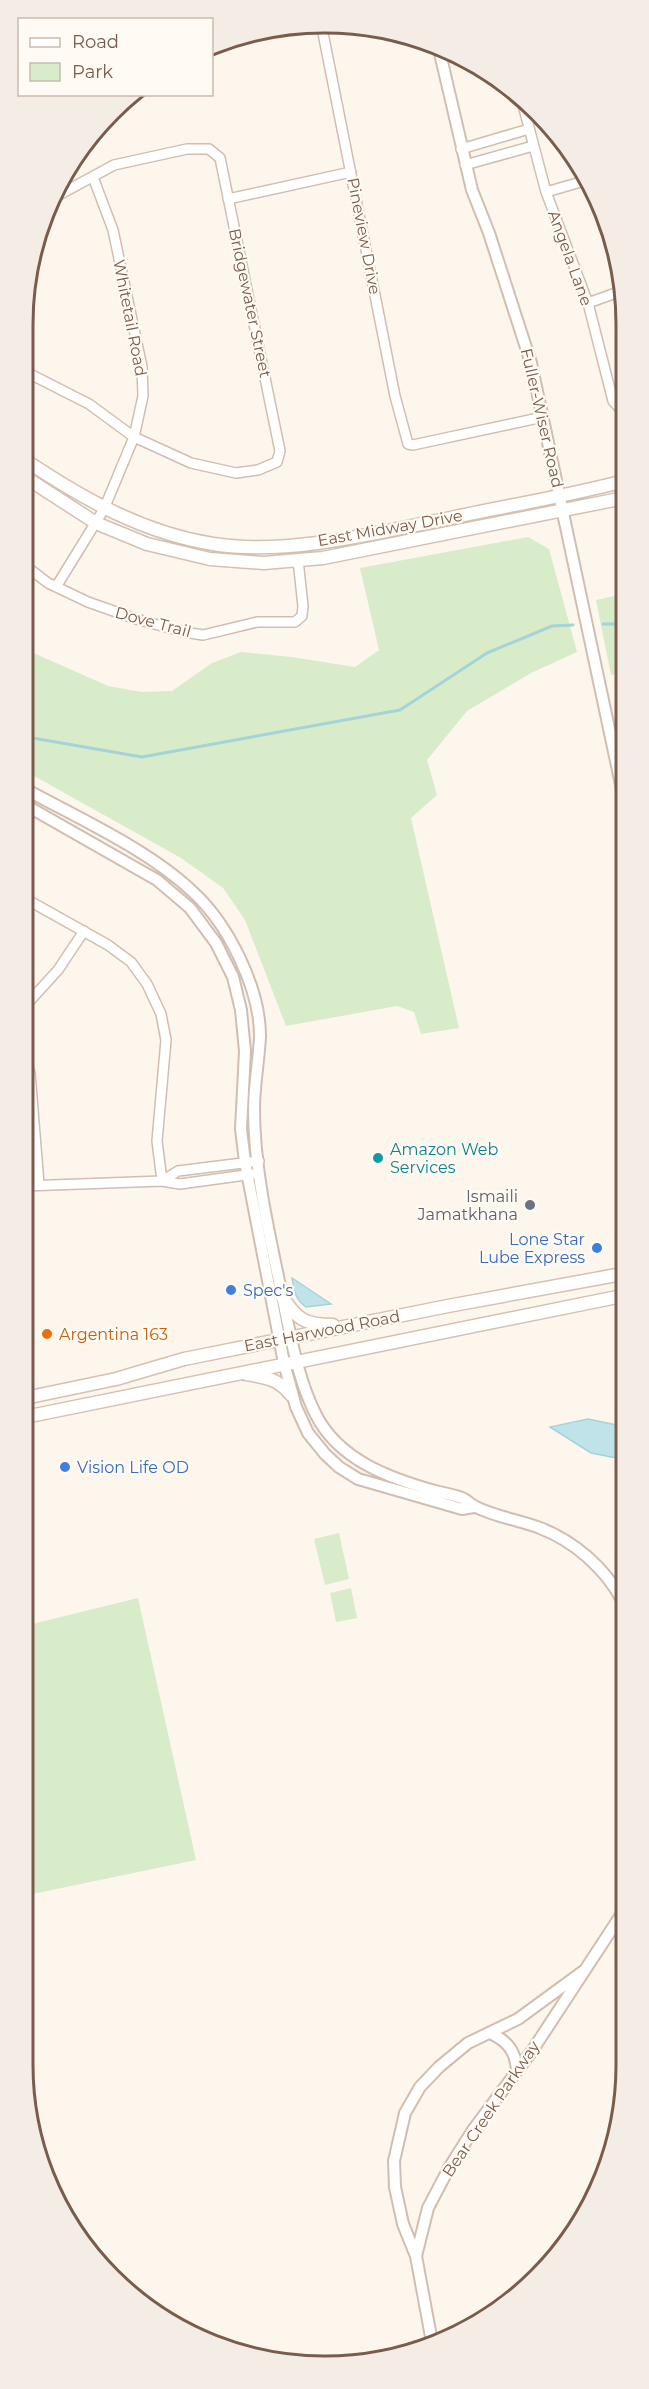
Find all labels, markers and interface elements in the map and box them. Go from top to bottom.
legend [18,18,213,96]
text: Road [72,31,119,53]
text: Park [72,61,113,83]
street label: Pineview Drive [343,176,385,296]
street label: Angela Lane [544,208,596,308]
street label: Bridgewater Street [225,227,275,380]
street label: Whitetail Road [109,258,151,378]
street label: Fuller-Wiser Road [517,346,567,490]
street label: East Midway Drive [316,506,464,550]
street label: Dove Trail [113,603,193,641]
place label: Amazon Web Services [390,1140,499,1177]
marker: Amazon Web Services [371,1151,385,1165]
place label: Ismaili Jamatkhana [417,1187,518,1224]
marker: Ismaili Jamatkhana [523,1198,537,1212]
place label: Lone Star Lube Express [479,1230,585,1267]
marker: Lone Star Lube Express [590,1241,604,1255]
place label: Spec's [243,1281,294,1300]
marker: Spec's [224,1283,238,1297]
street label: East Harwood Road [242,1307,402,1355]
place label: Argentina 163 [59,1325,168,1344]
marker: Argentina 163 [40,1327,54,1341]
place label: Vision Life OD [77,1458,189,1477]
marker: Vision Life OD [58,1460,72,1474]
street label: Bear Creek Parkway [438,2037,544,2181]

